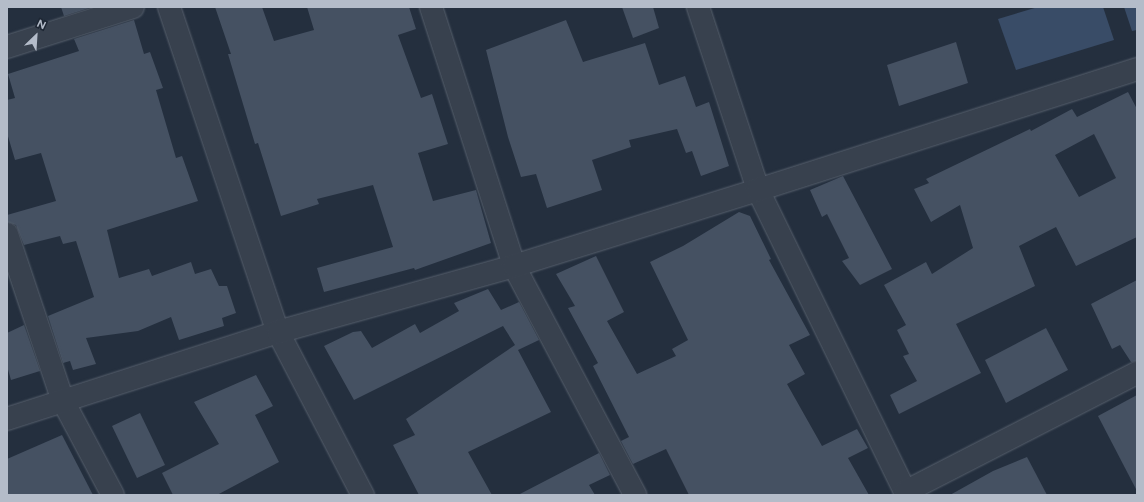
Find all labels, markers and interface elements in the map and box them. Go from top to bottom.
north arrow [16,16,56,56]
text: N [35,17,48,32]

